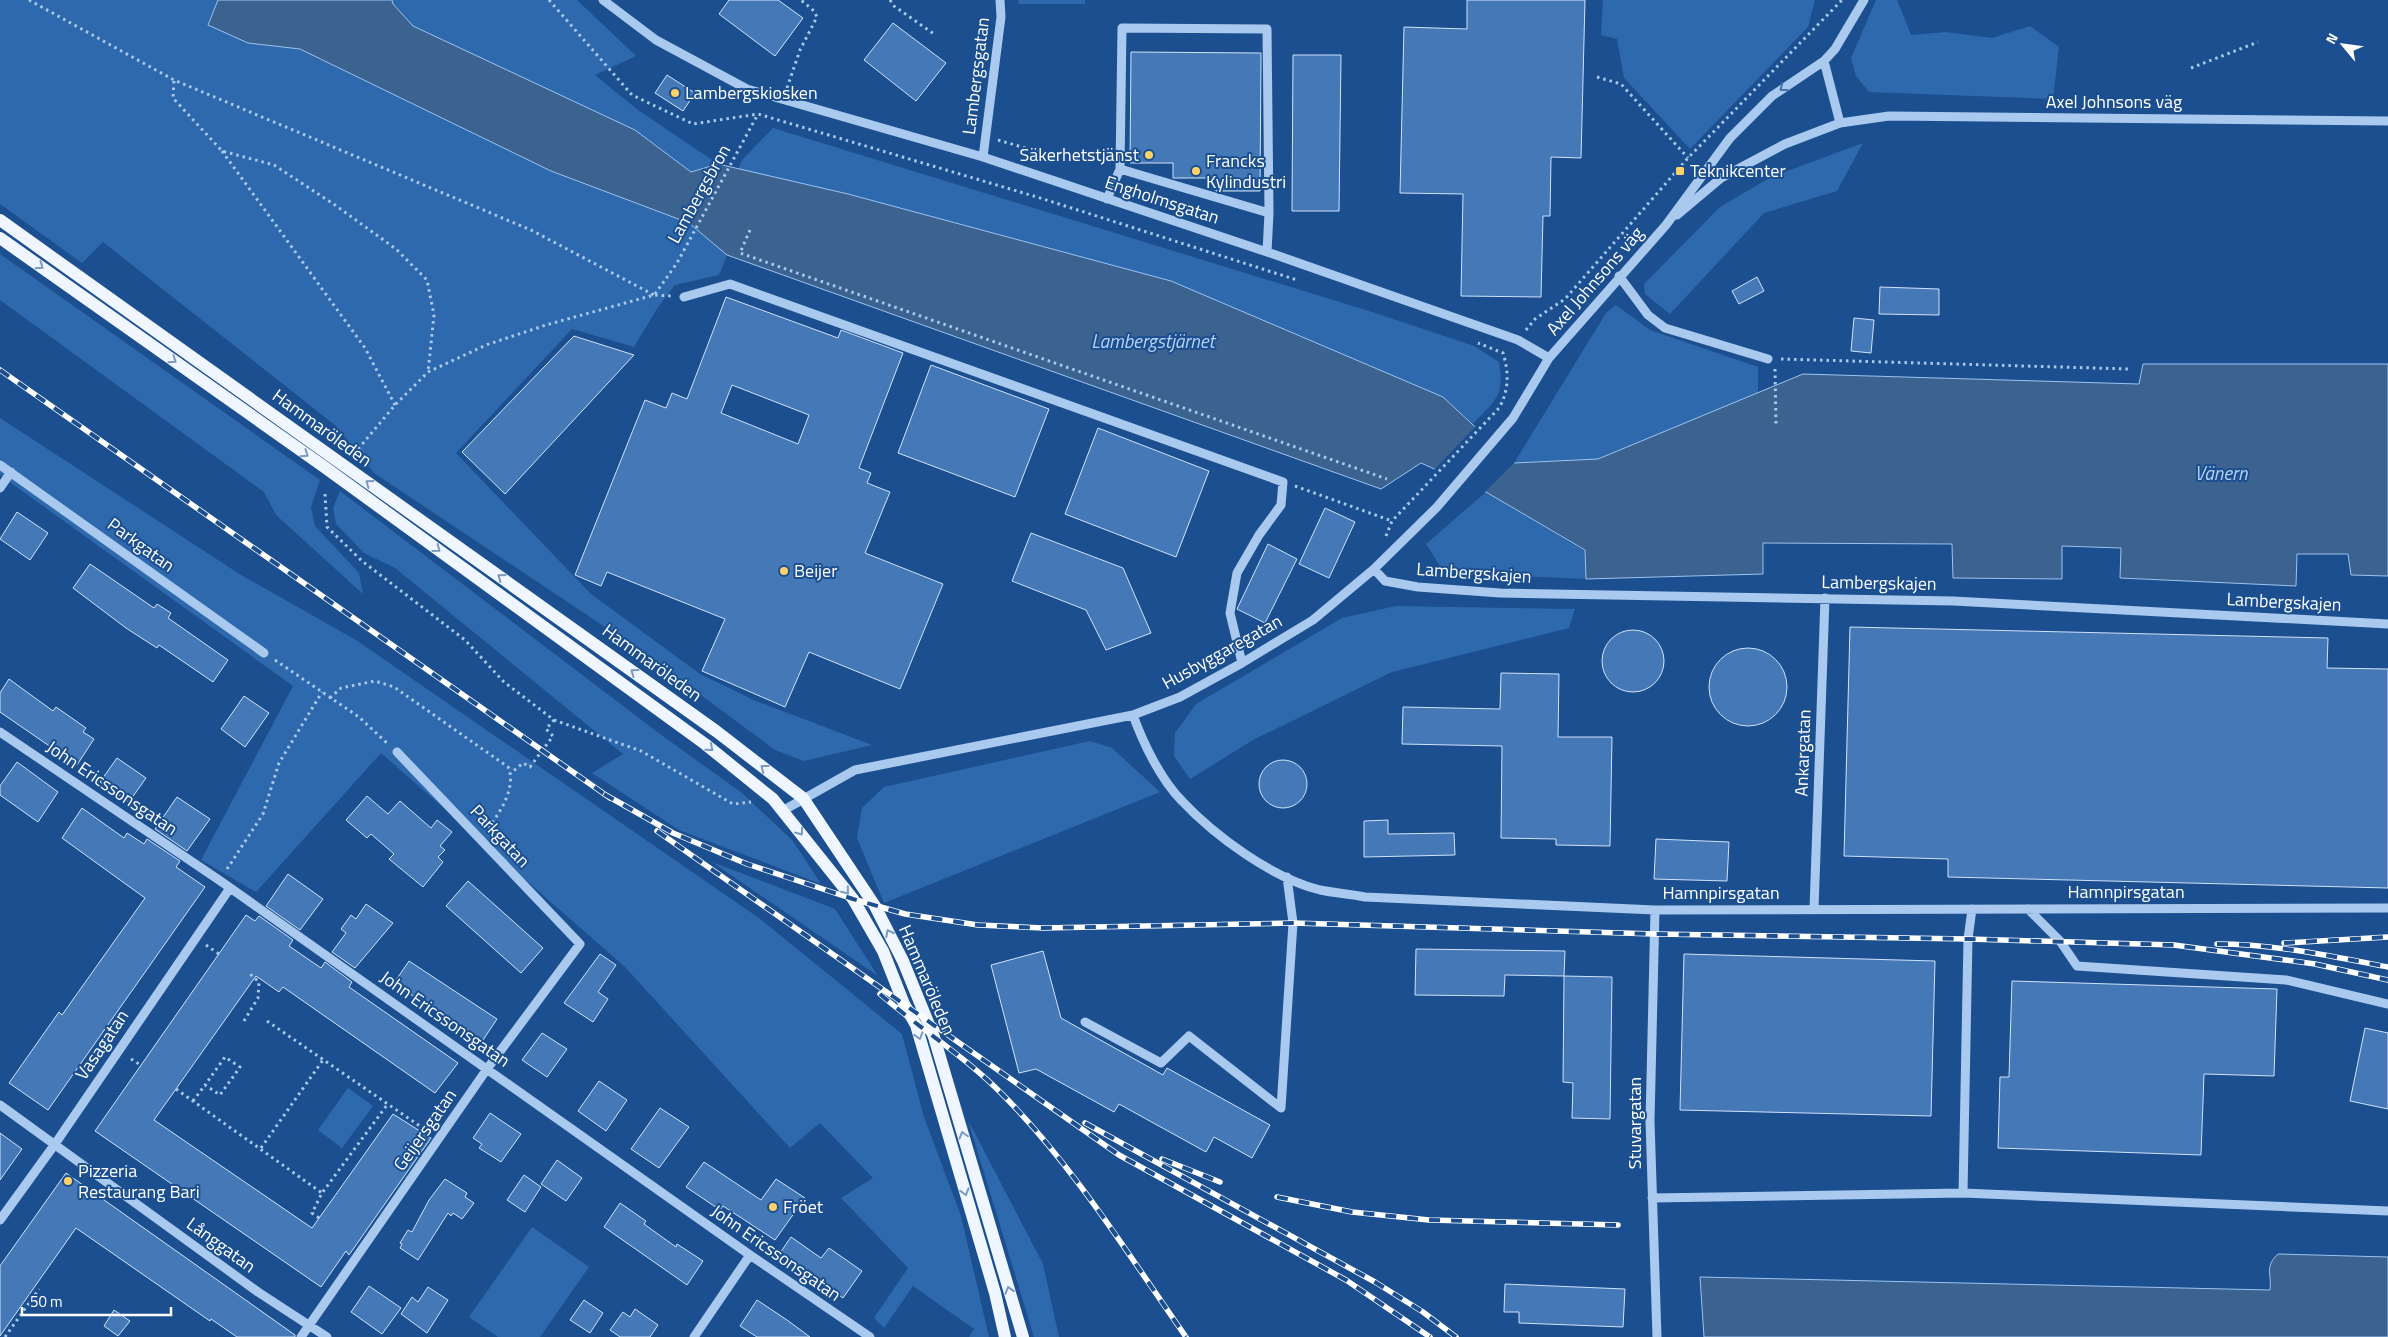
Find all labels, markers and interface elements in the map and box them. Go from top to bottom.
street label: Lambergsgatan [955,16,996,136]
north arrow [2318,20,2368,70]
text: N [2320,29,2343,48]
place label: Lambergskiosken [685,79,818,106]
one-way arrow [1779,82,1789,91]
marker: Lambergskiosken [669,87,681,99]
street label: Axel Johnsons väg [2046,88,2182,115]
street label: Lambergsbron [660,139,737,248]
place label: Säkerhetstjänst [1019,141,1140,168]
place label: Francks Kylindustri [1206,147,1286,195]
marker: Säkerhetstjänst [1143,149,1155,161]
place label: Teknikcenter [1690,157,1786,184]
marker: Francks Kylindustri [1190,165,1202,177]
marker: Teknikcenter [1674,165,1686,177]
street label: Engholmsgatan [1101,168,1223,231]
street label: Axel Johnsons väg [1540,220,1650,341]
one-way arrow [34,261,43,269]
water label: Lambergstjärnet [1091,326,1217,355]
one-way arrow [167,354,176,363]
street label: Hammaröleden [267,382,378,473]
one-way arrow [299,448,309,457]
water label: Vänern [2195,458,2248,487]
one-way arrow [365,480,375,489]
street label: Parkgatan [102,511,181,578]
one-way arrow [431,543,441,552]
street label: Lambergskajen [1416,555,1532,590]
place label: Beijer [794,557,837,584]
marker: Beijer [778,565,790,577]
street label: Lambergskajen [1821,568,1937,597]
one-way arrow [498,574,507,583]
street label: Lambergskajen [2226,585,2342,618]
street label: Husbyggaregatan [1157,607,1287,696]
street label: Hammaröleden [597,617,708,708]
one-way arrow [630,669,640,678]
street label: Ankargatan [1787,709,1818,797]
street label: John Ericssonsgatan [41,734,183,842]
one-way arrow [704,742,713,750]
one-way arrow [761,766,770,774]
street label: Parkgatan [464,798,537,873]
one-way arrow [794,826,802,835]
street label: Hamnpirsgatan [2067,878,2185,905]
street label: Hamnpirsgatan [1662,879,1780,906]
one-way arrow [841,886,850,895]
street label: Hammaröleden [892,921,963,1039]
one-way arrow [885,929,895,938]
street label: John Ericssonsgatan [375,964,516,1074]
street label: Vasagatan [68,1004,135,1085]
one-way arrow [913,1031,923,1040]
street label: Stuvargatan [1621,1077,1648,1169]
street label: Geijersgatan [386,1083,463,1176]
one-way arrow [958,1131,968,1139]
place label: Pizzeria Restaurang Bari [78,1157,200,1205]
marker: Pizzeria Restaurang Bari [62,1175,74,1187]
one-way arrow [959,1187,970,1196]
place label: Fröet [783,1193,824,1220]
street label: John Ericssonsgatan [706,1198,847,1308]
marker: Fröet [767,1201,779,1213]
street label: Långgatan [181,1210,262,1279]
scale bar [22,1284,171,1316]
one-way arrow [1004,1287,1014,1295]
text: 50 m [30,1290,63,1313]

